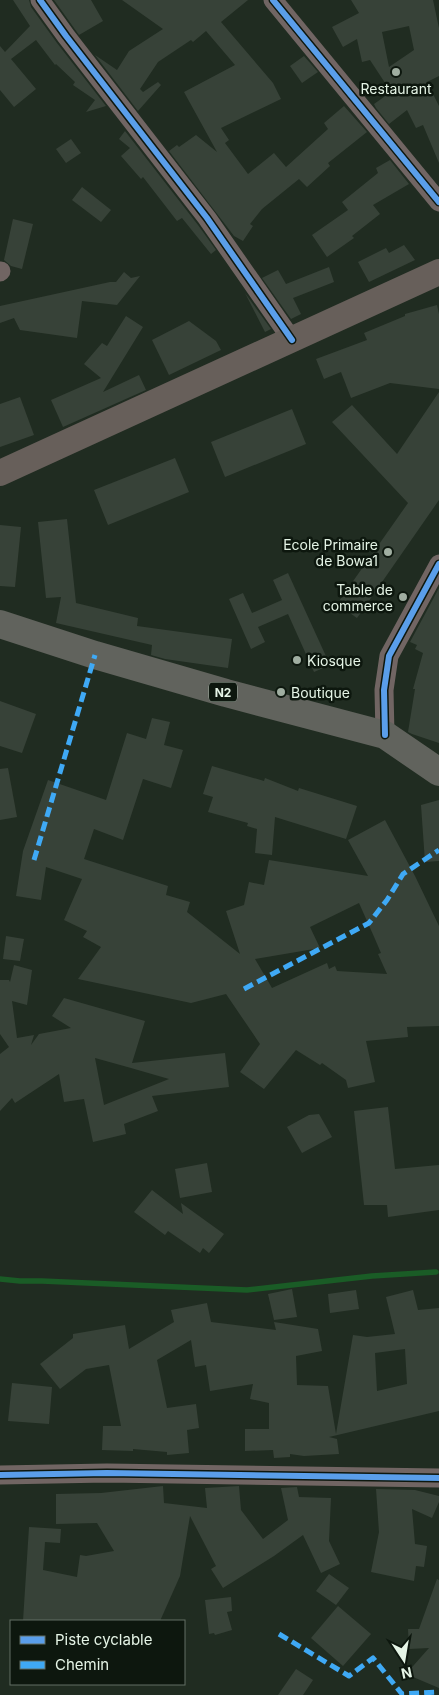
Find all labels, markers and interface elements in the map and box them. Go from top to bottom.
marker: Restaurant [390,66,402,78]
place label: Restaurant [360,80,432,97]
place label: Ecole Primaire de Bowa1 [283,536,378,569]
marker: Ecole Primaire de Bowa1 [382,546,394,558]
place label: Table de commerce [323,581,393,614]
marker: Table de commerce [397,591,409,603]
place label: Kiosque [307,652,361,669]
marker: Kiosque [291,654,303,666]
road number: N2 [209,682,237,702]
place label: Boutique [291,684,350,701]
marker: Boutique [275,686,287,698]
legend [10,1620,185,1685]
text: Piste cyclable [55,1630,152,1649]
north arrow [379,1635,429,1685]
text: Chemin [55,1655,109,1674]
text: N [400,1664,414,1683]

